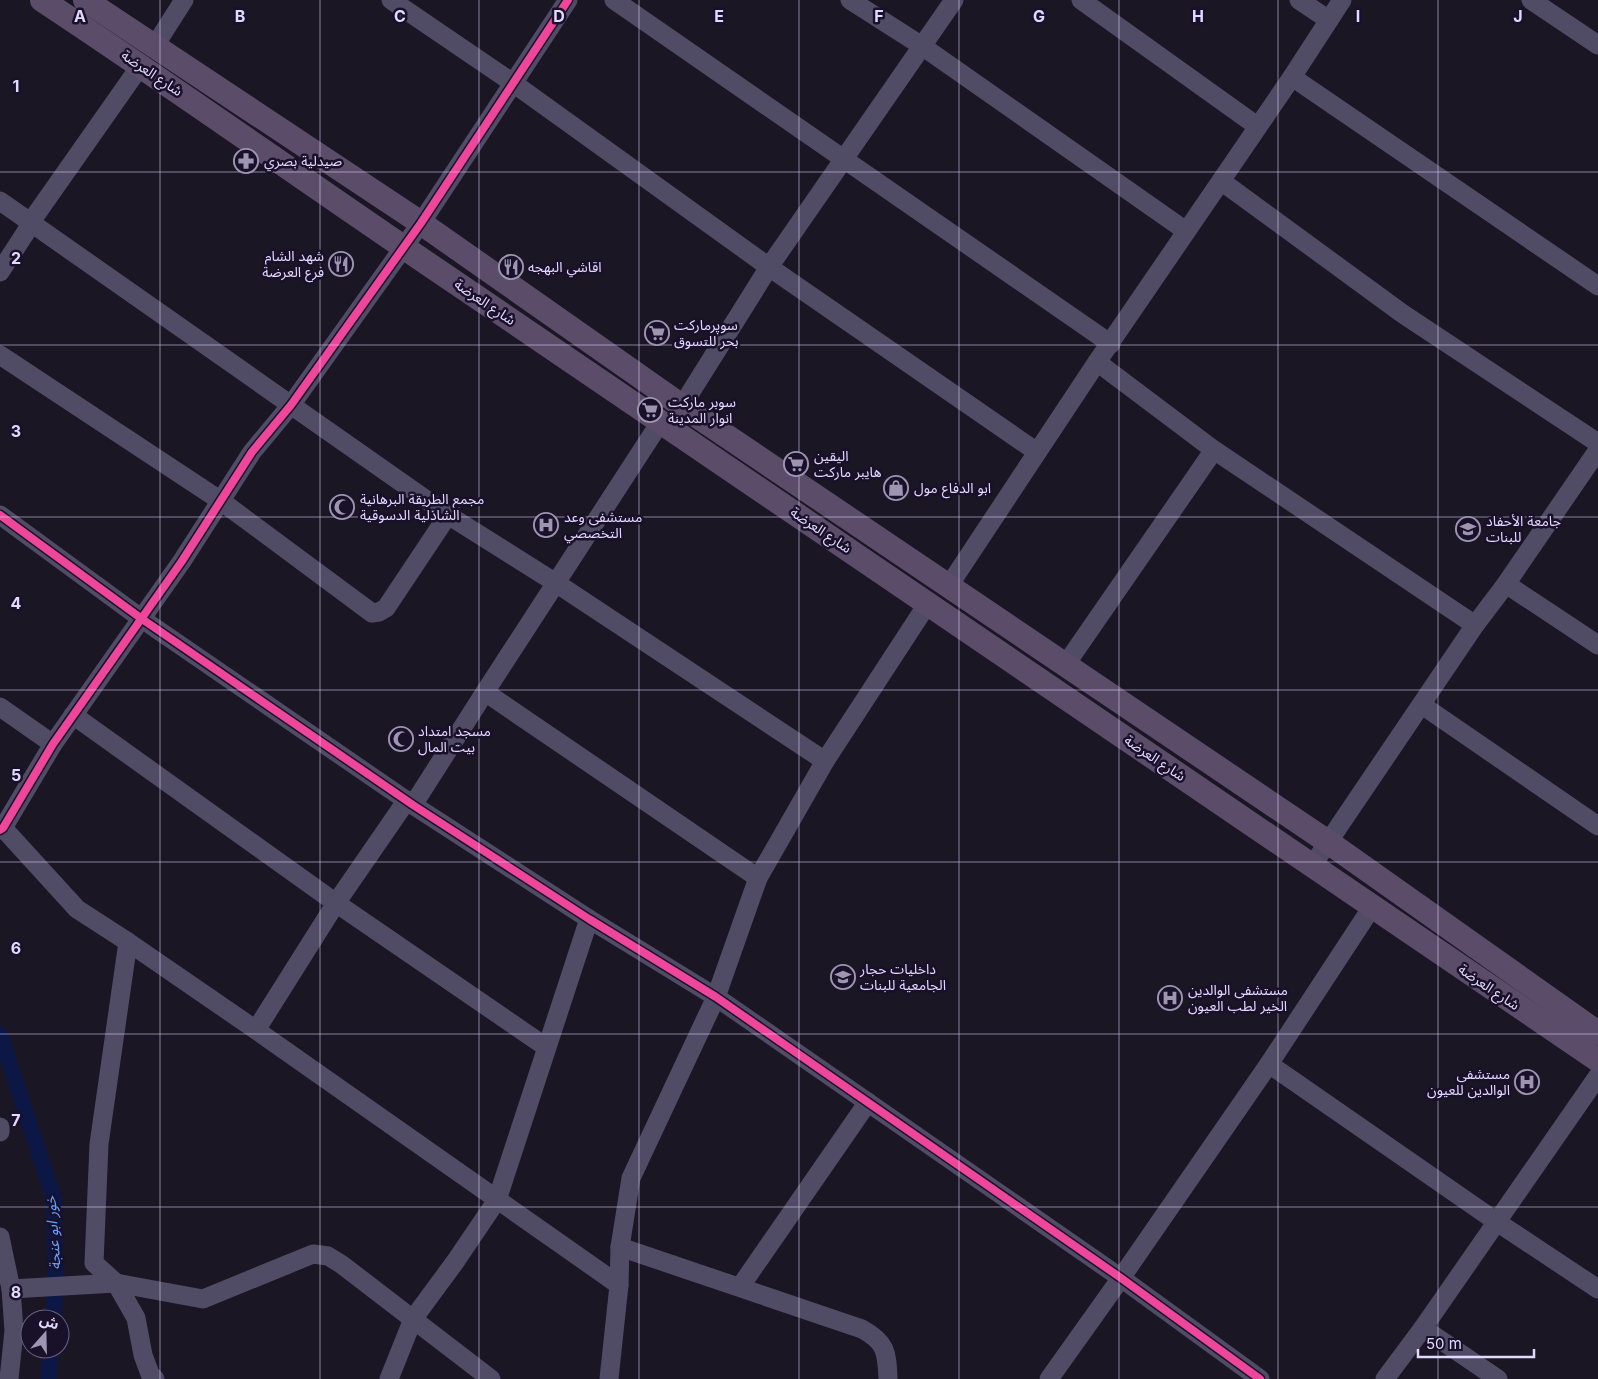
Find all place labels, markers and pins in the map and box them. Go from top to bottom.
pharmacy icon: صيدلية بصري [233,148,259,174]
place label: صيدلية بصري [264,152,343,172]
place label: شهد الشام فرع العرضة [262,247,324,283]
restaurant icon: شهد الشام فرع العرضة [328,251,354,277]
restaurant icon: اقاشي البهجه [498,254,524,280]
place label: اقاشي البهجه [528,258,601,278]
place label: سوپرمارکت بحر للتسوق [674,316,739,350]
supermarket icon: سوپرمارکت بحر للتسوق [644,320,670,346]
place label: سوبر ماركت انوار المدينة [668,393,736,427]
supermarket icon: سوبر ماركت انوار المدينة [637,397,663,423]
place label: اليقين هايبر ماركت [814,447,882,481]
supermarket icon: اليقين هايبر ماركت [783,451,809,477]
shop icon: ابو الدفاع مول [883,475,909,501]
place label: ابو الدفاع مول [914,479,991,499]
place label: مجمع الطريقة البرهانية الشاذلية الدسوقية [360,490,484,524]
mosque icon: مجمع الطريقة البرهانية الشاذلية الدسوقية [329,494,355,520]
place label: مستشفى وعد التخصصي [564,508,642,544]
hospital icon: مستشفى وعد التخصصي [533,512,559,538]
place label: جامعة الأحفاد للبنات [1486,512,1561,545]
school or university icon: جامعة الأحفاد للبنات [1455,516,1481,542]
place label: مسجد امتداد بيت المال [418,722,491,756]
mosque icon: مسجد امتداد بيت المال [388,726,414,752]
place label: داخليات حجار الجامعية للبنات [859,960,946,993]
school or university icon: داخليات حجار الجامعية للبنات [830,964,856,990]
place label: مستشفى الوالدين الخير لطب العيون [1188,981,1288,1015]
hospital icon: مستشفى الوالدين الخير لطب العيون [1157,985,1183,1011]
place label: مستشفى الوالدين للعيون [1427,1065,1510,1099]
hospital icon: مستشفى الوالدين للعيون [1514,1069,1540,1095]

